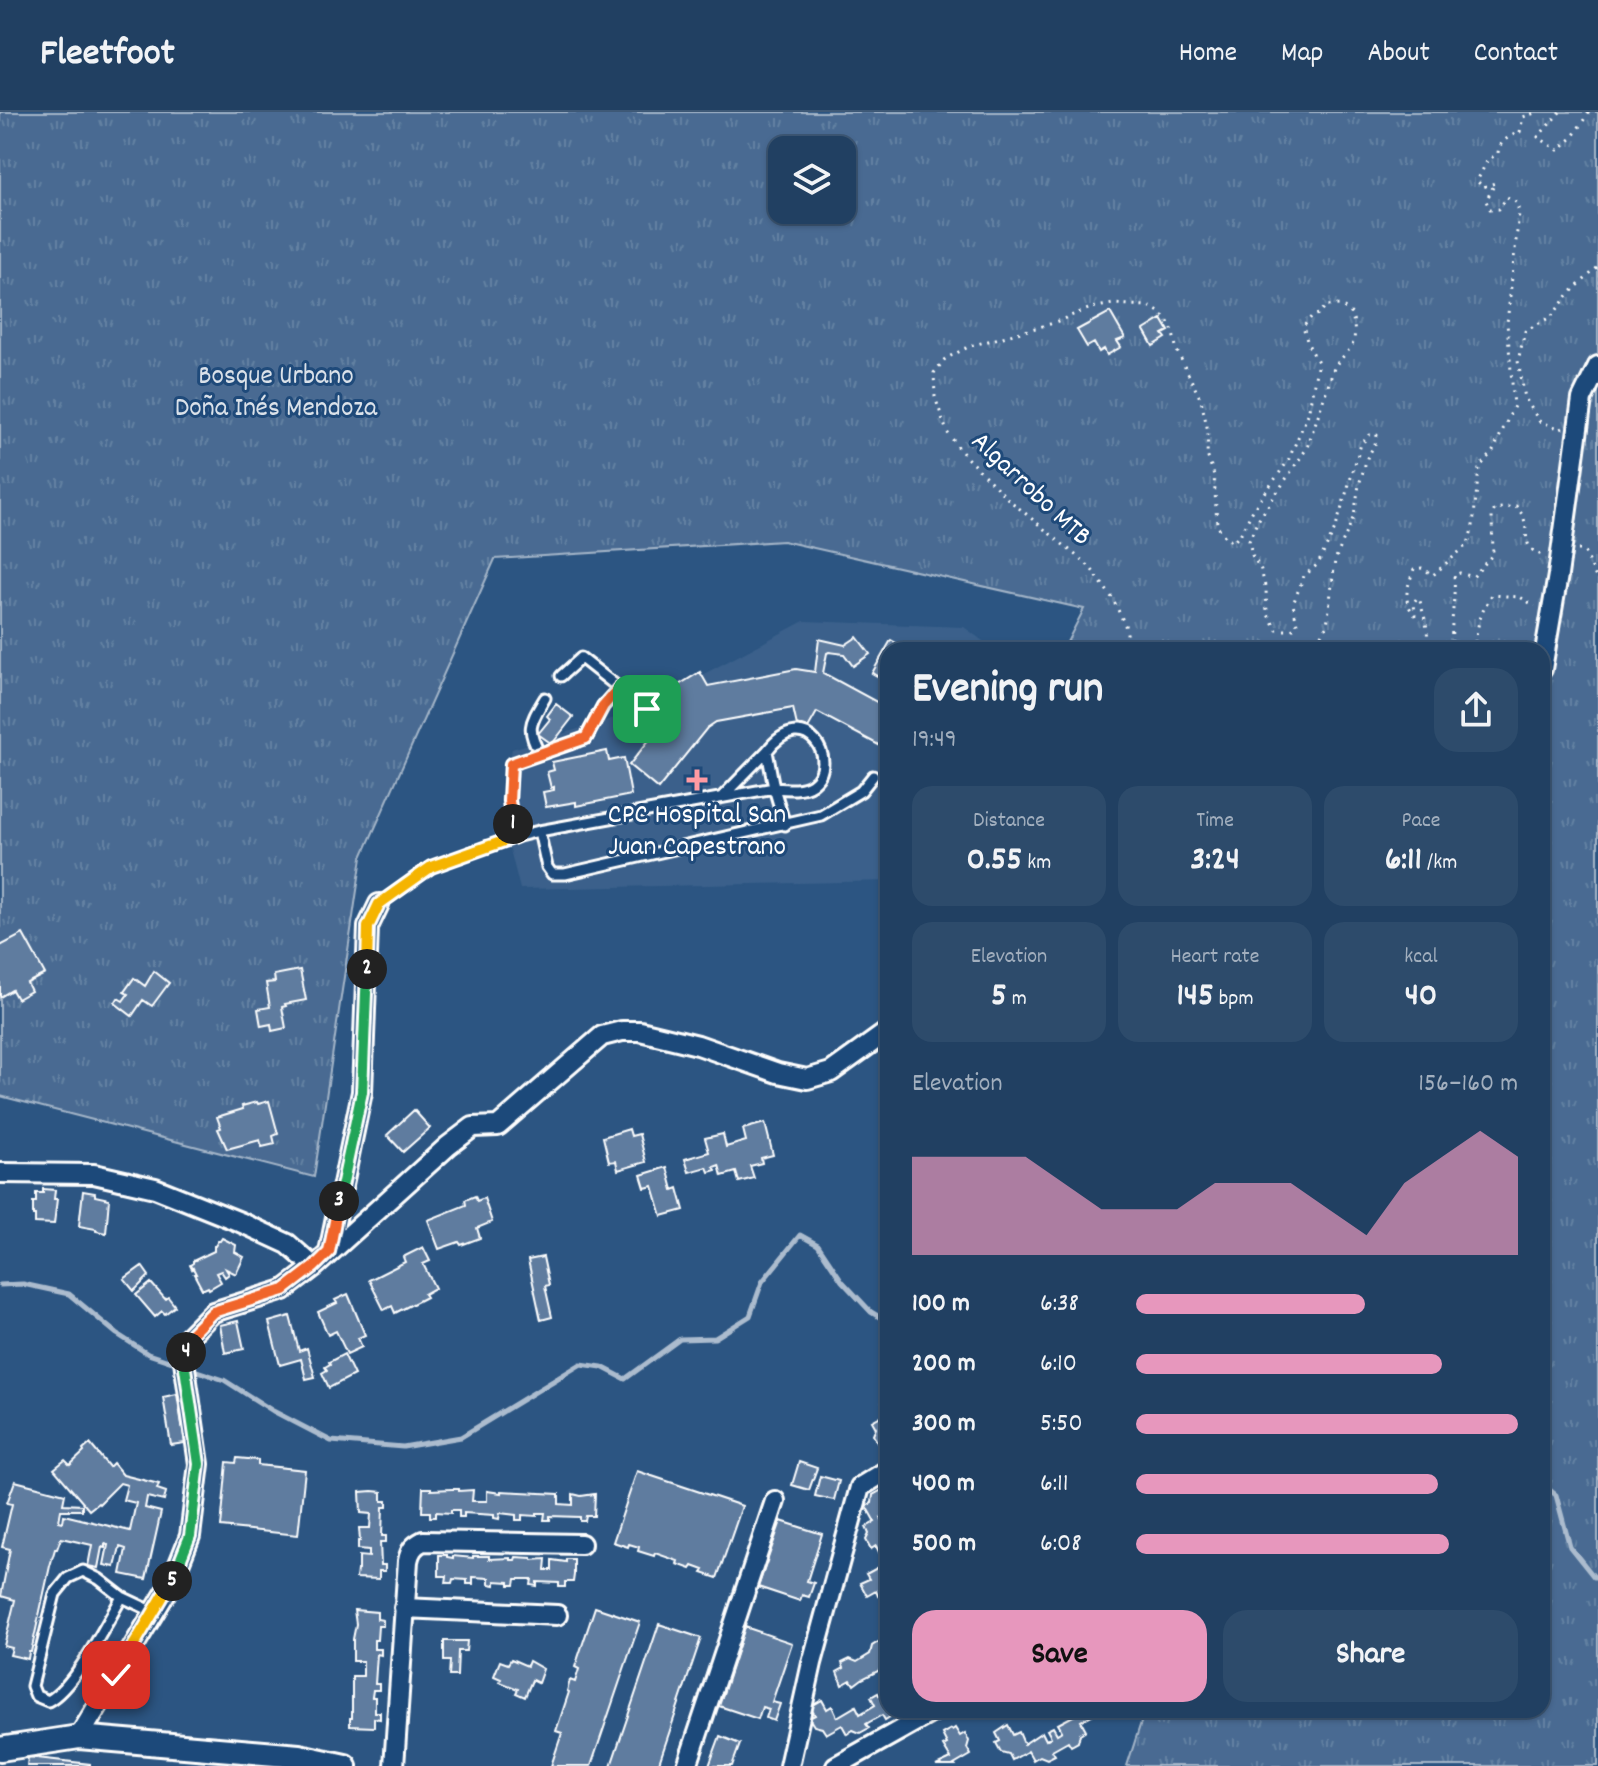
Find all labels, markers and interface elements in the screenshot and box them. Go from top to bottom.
text: Fleetfoot [40,28,175,83]
text: Home [1179,35,1237,75]
text: Map [1281,35,1323,75]
text: About [1367,35,1430,75]
text: Contact [1474,35,1558,75]
map controls [768,136,856,224]
button: layers [768,136,856,224]
park label: Bosque Urbano Doña Inés Mendoza [175,358,378,430]
street label: Algarrobo MTB [960,424,1099,557]
text: Evening run [912,660,1103,723]
button: share [1434,668,1518,752]
pin [613,675,681,743]
icon: arrive [625,687,669,731]
text: 19:49 [912,722,957,759]
marker: CPC Hospital San Juan Capestrano [686,769,708,791]
place label: CPC Hospital San Juan Capestrano [608,797,786,869]
pin: 1 [493,804,533,844]
text: Distance [973,806,1045,837]
text: Time [1196,806,1234,837]
text: Pace [1402,806,1440,837]
text: 1 [511,808,515,839]
text: 0.55 [967,837,1022,886]
text: 3:24 [1190,837,1240,886]
text: 6:11 [1385,837,1422,886]
text: km [1022,848,1051,879]
text: /km [1422,848,1457,879]
text: Elevation [971,942,1047,973]
text: Heart rate [1171,942,1259,973]
text: kcal [1404,942,1438,973]
pin: 2 [347,949,387,989]
text: 2 [362,953,372,984]
text: 5 [991,973,1007,1022]
text: 145 [1176,973,1214,1022]
text: 40 [1405,973,1437,1022]
text: m [1007,984,1027,1015]
text: bpm [1214,984,1254,1015]
text: Elevation [912,1066,1002,1103]
text: 156–160 m [1418,1066,1518,1103]
pin: 3 [319,1181,359,1221]
text: 3 [334,1185,344,1216]
text: 100 m [912,1286,970,1323]
text: 6:38 [1040,1286,1079,1323]
pin: 4 [166,1332,206,1372]
text: 4 [181,1336,191,1367]
text: 200 m [912,1346,976,1383]
text: 6:10 [1040,1346,1077,1383]
text: 300 m [912,1406,976,1443]
text: 5:50 [1040,1406,1083,1443]
text: 400 m [912,1466,975,1503]
text: 6:11 [1040,1466,1068,1503]
text: 500 m [912,1526,976,1563]
text: 6:08 [1040,1526,1082,1563]
pin: 5 [152,1561,192,1601]
text: 5 [167,1565,177,1596]
button: Save [912,1610,1207,1702]
button: Share [1223,1610,1518,1702]
pin [82,1641,150,1709]
icon: check [94,1653,138,1697]

